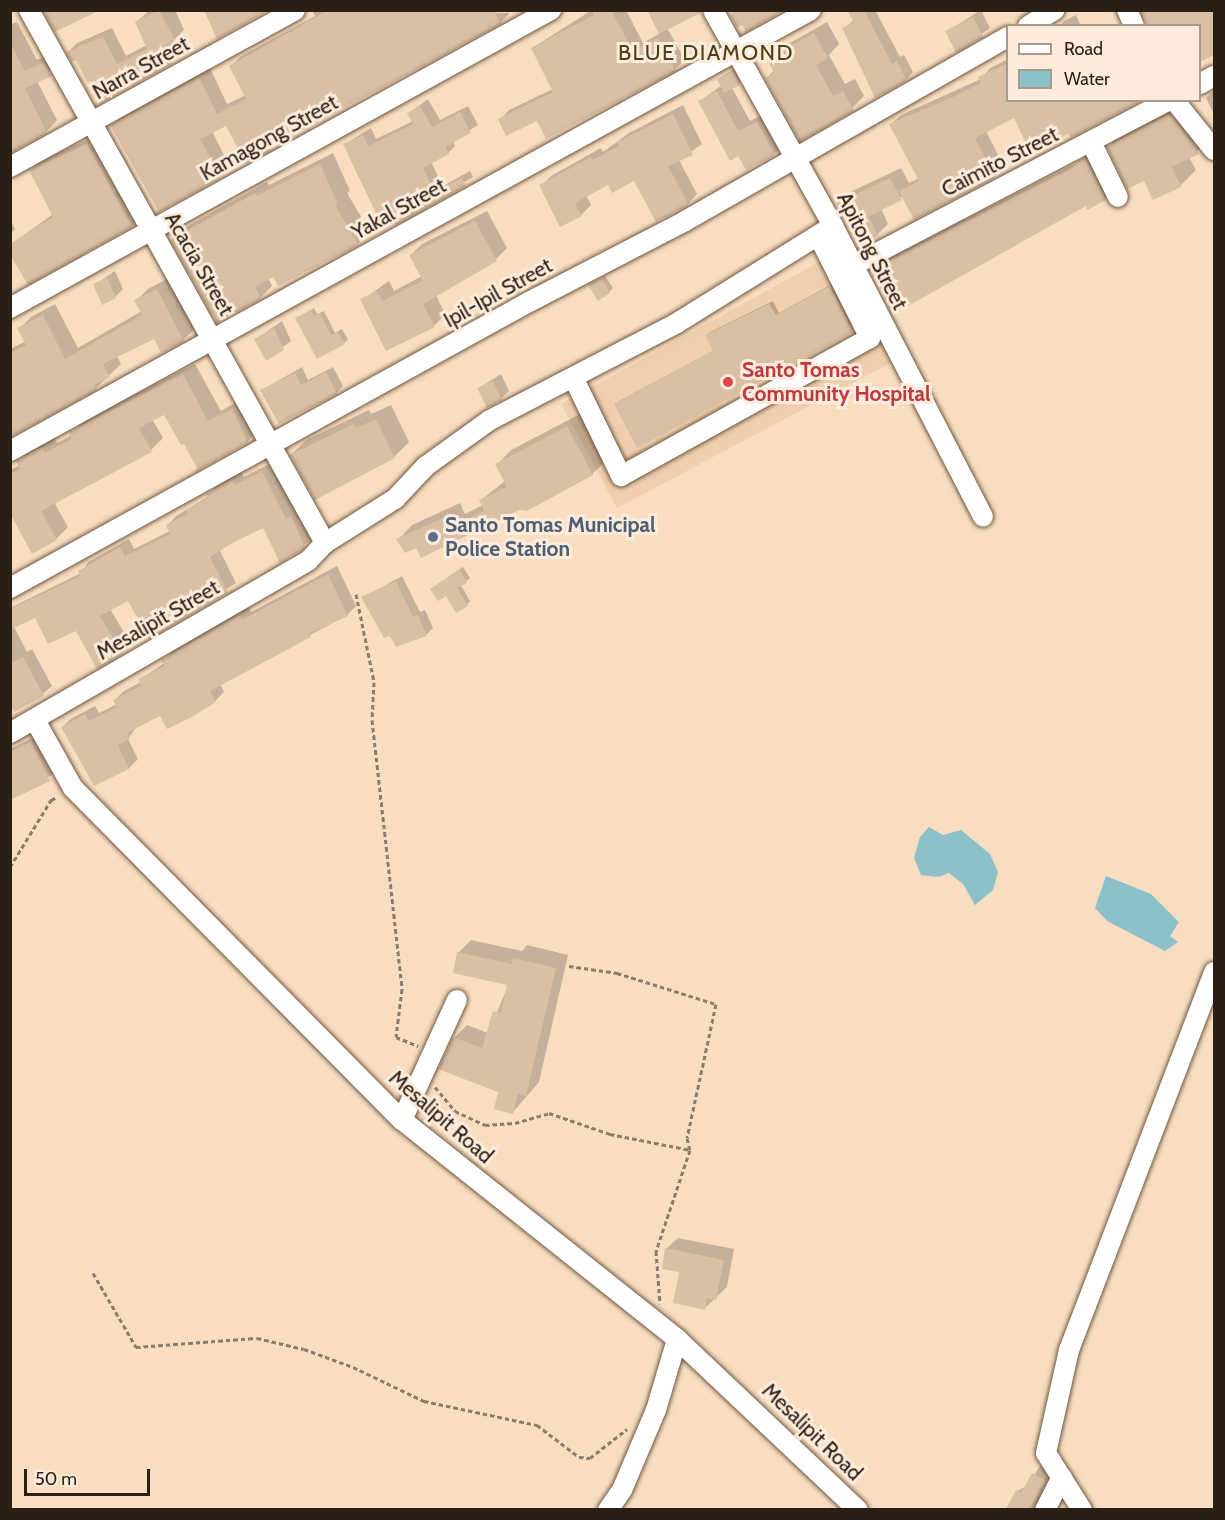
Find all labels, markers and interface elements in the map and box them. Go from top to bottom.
legend [1006,24,1201,102]
street label: Narra Street [88,31,194,105]
text: Road [1064,38,1103,60]
district label: BLUE DIAMOND [618,40,794,66]
text: Water [1064,68,1110,90]
street label: Kamagong Street [196,90,342,186]
street label: Caimito Street [937,122,1063,202]
street label: Yakal Street [348,173,450,245]
street label: Apitong Street [832,188,912,314]
street label: Acacia Street [159,208,239,320]
street label: Ipil-Ipil Street [439,253,557,333]
place label: Santo Tomas Community Hospital [742,357,931,407]
marker: Santo Tomas Community Hospital [719,373,737,391]
place label: Santo Tomas Municipal Police Station [445,512,655,562]
marker: Santo Tomas Municipal Police Station [426,530,440,544]
street label: Mesalipit Street [92,575,224,665]
street label: Mesalipit Road [384,1065,498,1169]
street label: Mesalipit Road [757,1378,867,1486]
scale bar [27,1457,153,1495]
text: 50 m [35,1468,77,1490]

